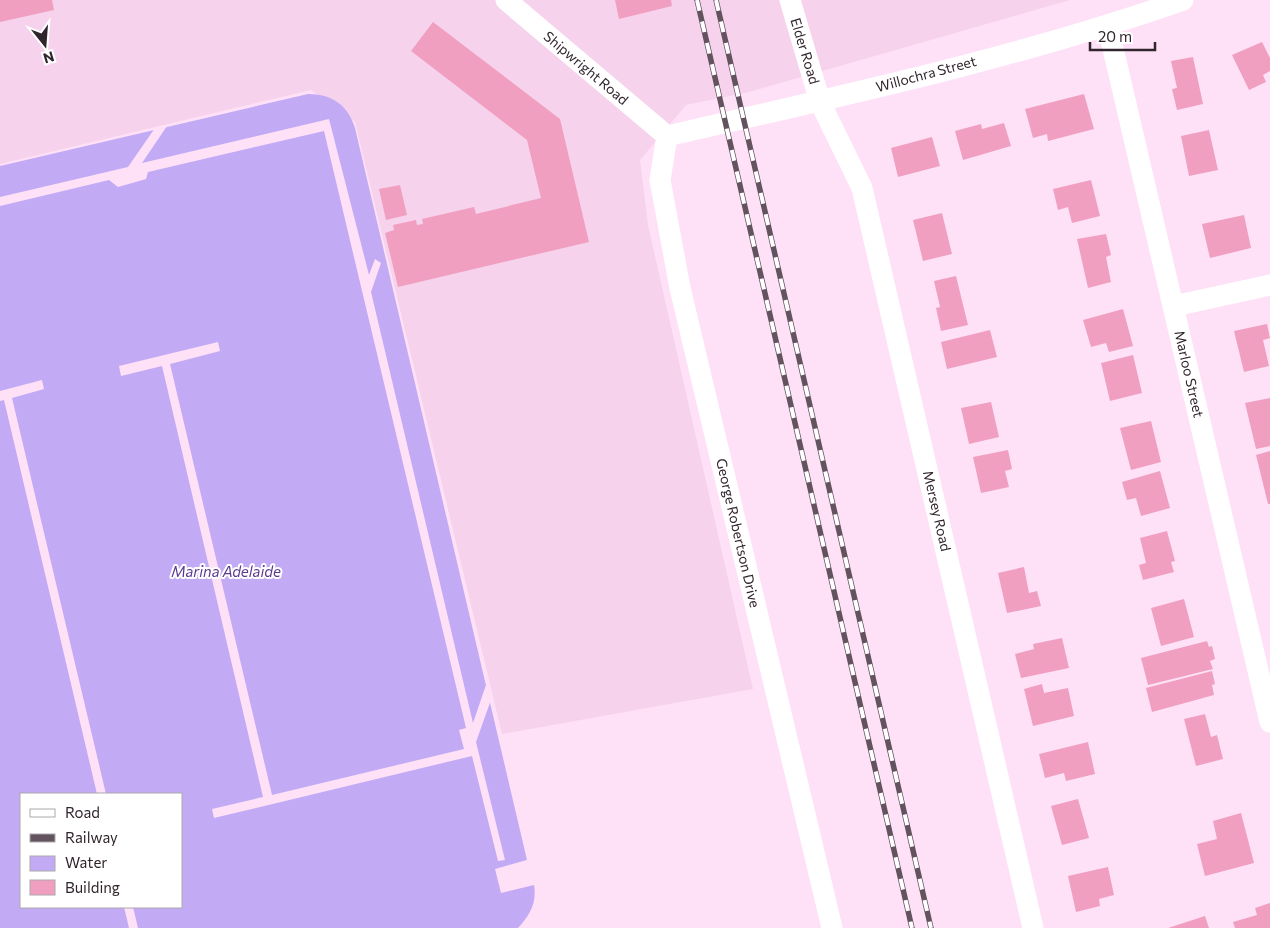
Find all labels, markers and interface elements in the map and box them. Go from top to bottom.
street label: Elder Road [787,16,824,86]
north arrow [20,20,70,70]
scale bar [1090,20,1155,52]
street label: Shipwright Road [541,27,632,108]
text: 20 m [1098,27,1132,45]
text: N [41,48,56,68]
street label: Willochra Street [874,52,978,95]
street label: Marloo Street [1171,329,1208,419]
street label: George Robertson Drive [713,457,764,609]
street label: Mersey Road [920,469,955,553]
water label: Marina Adelaide [171,562,281,580]
legend [20,793,182,908]
text: Road [65,803,100,821]
text: Railway [65,828,118,846]
text: Water [65,853,107,871]
text: Building [65,878,120,896]

